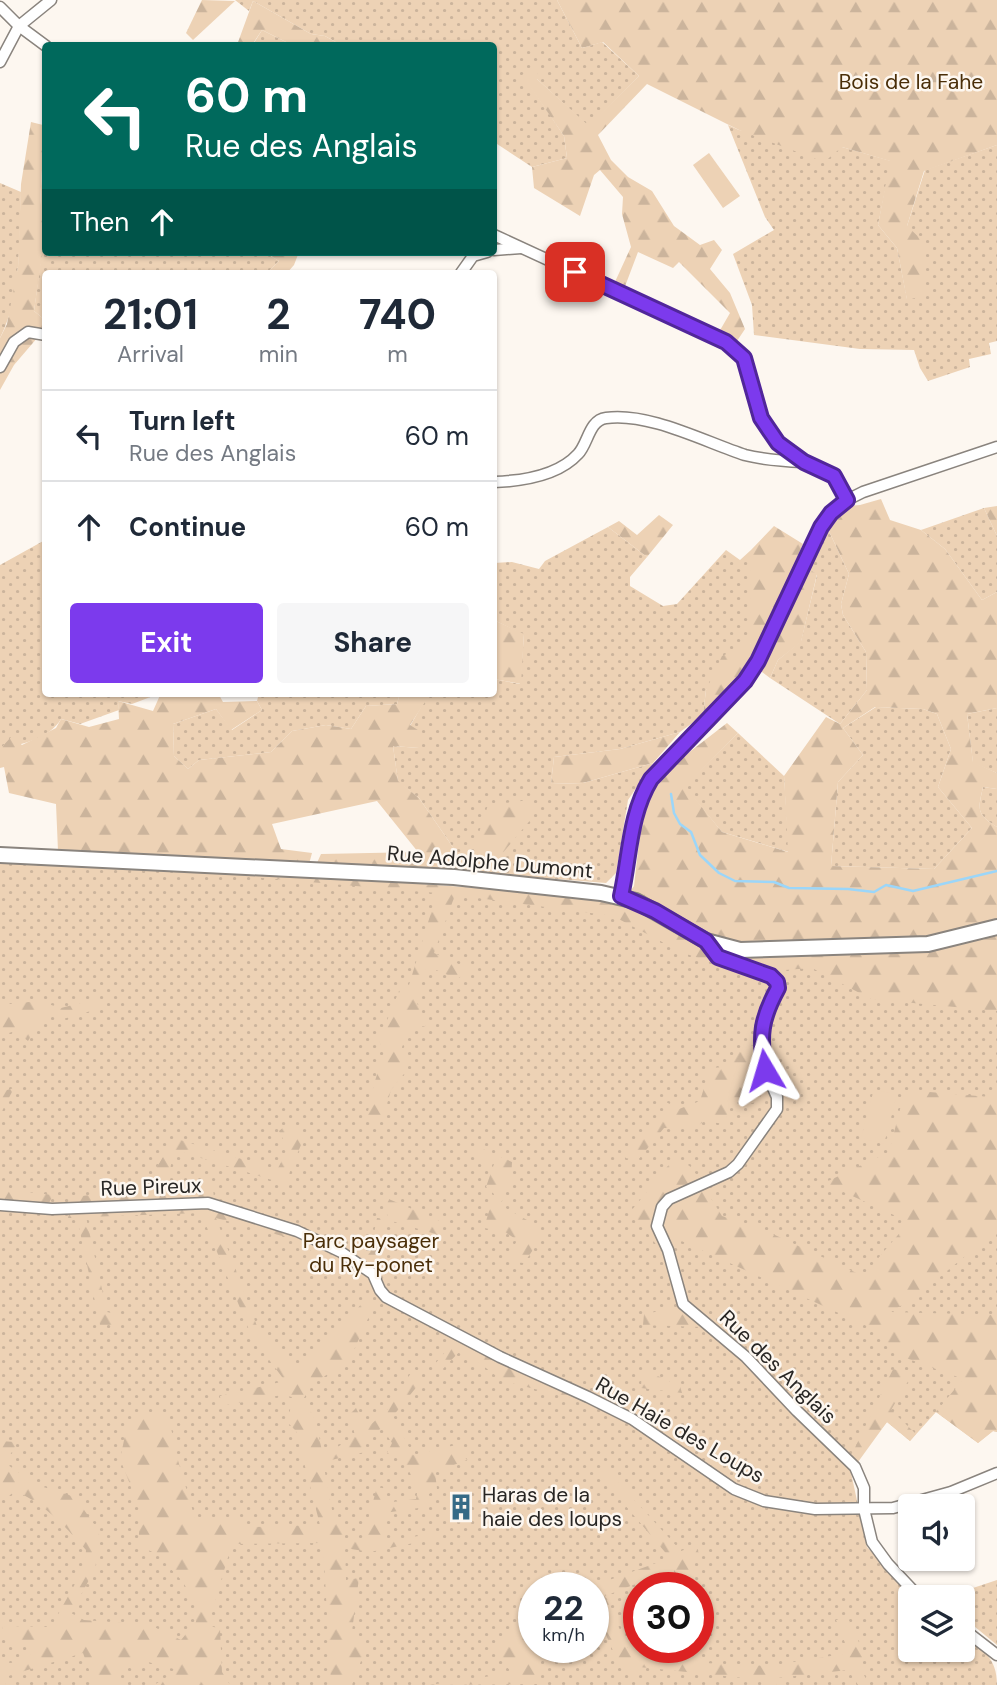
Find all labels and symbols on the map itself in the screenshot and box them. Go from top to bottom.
park label: Bois de la Fahe [839,68,983,96]
pin [545,242,605,302]
street label: Rue Adolphe Dumont [386,839,594,885]
position arrow [728,1033,802,1107]
street label: Rue Pireux [100,1171,202,1203]
park label: Parc paysager du Ry-ponet [303,1227,439,1279]
street label: Rue des Anglais [713,1304,843,1430]
street label: Rue Haie des Loups [591,1370,769,1490]
place label: Haras de la haie des loups [482,1481,622,1533]
building icon: Haras de la haie des loups [446,1492,476,1522]
speed limit sign: 30 [623,1572,714,1663]

